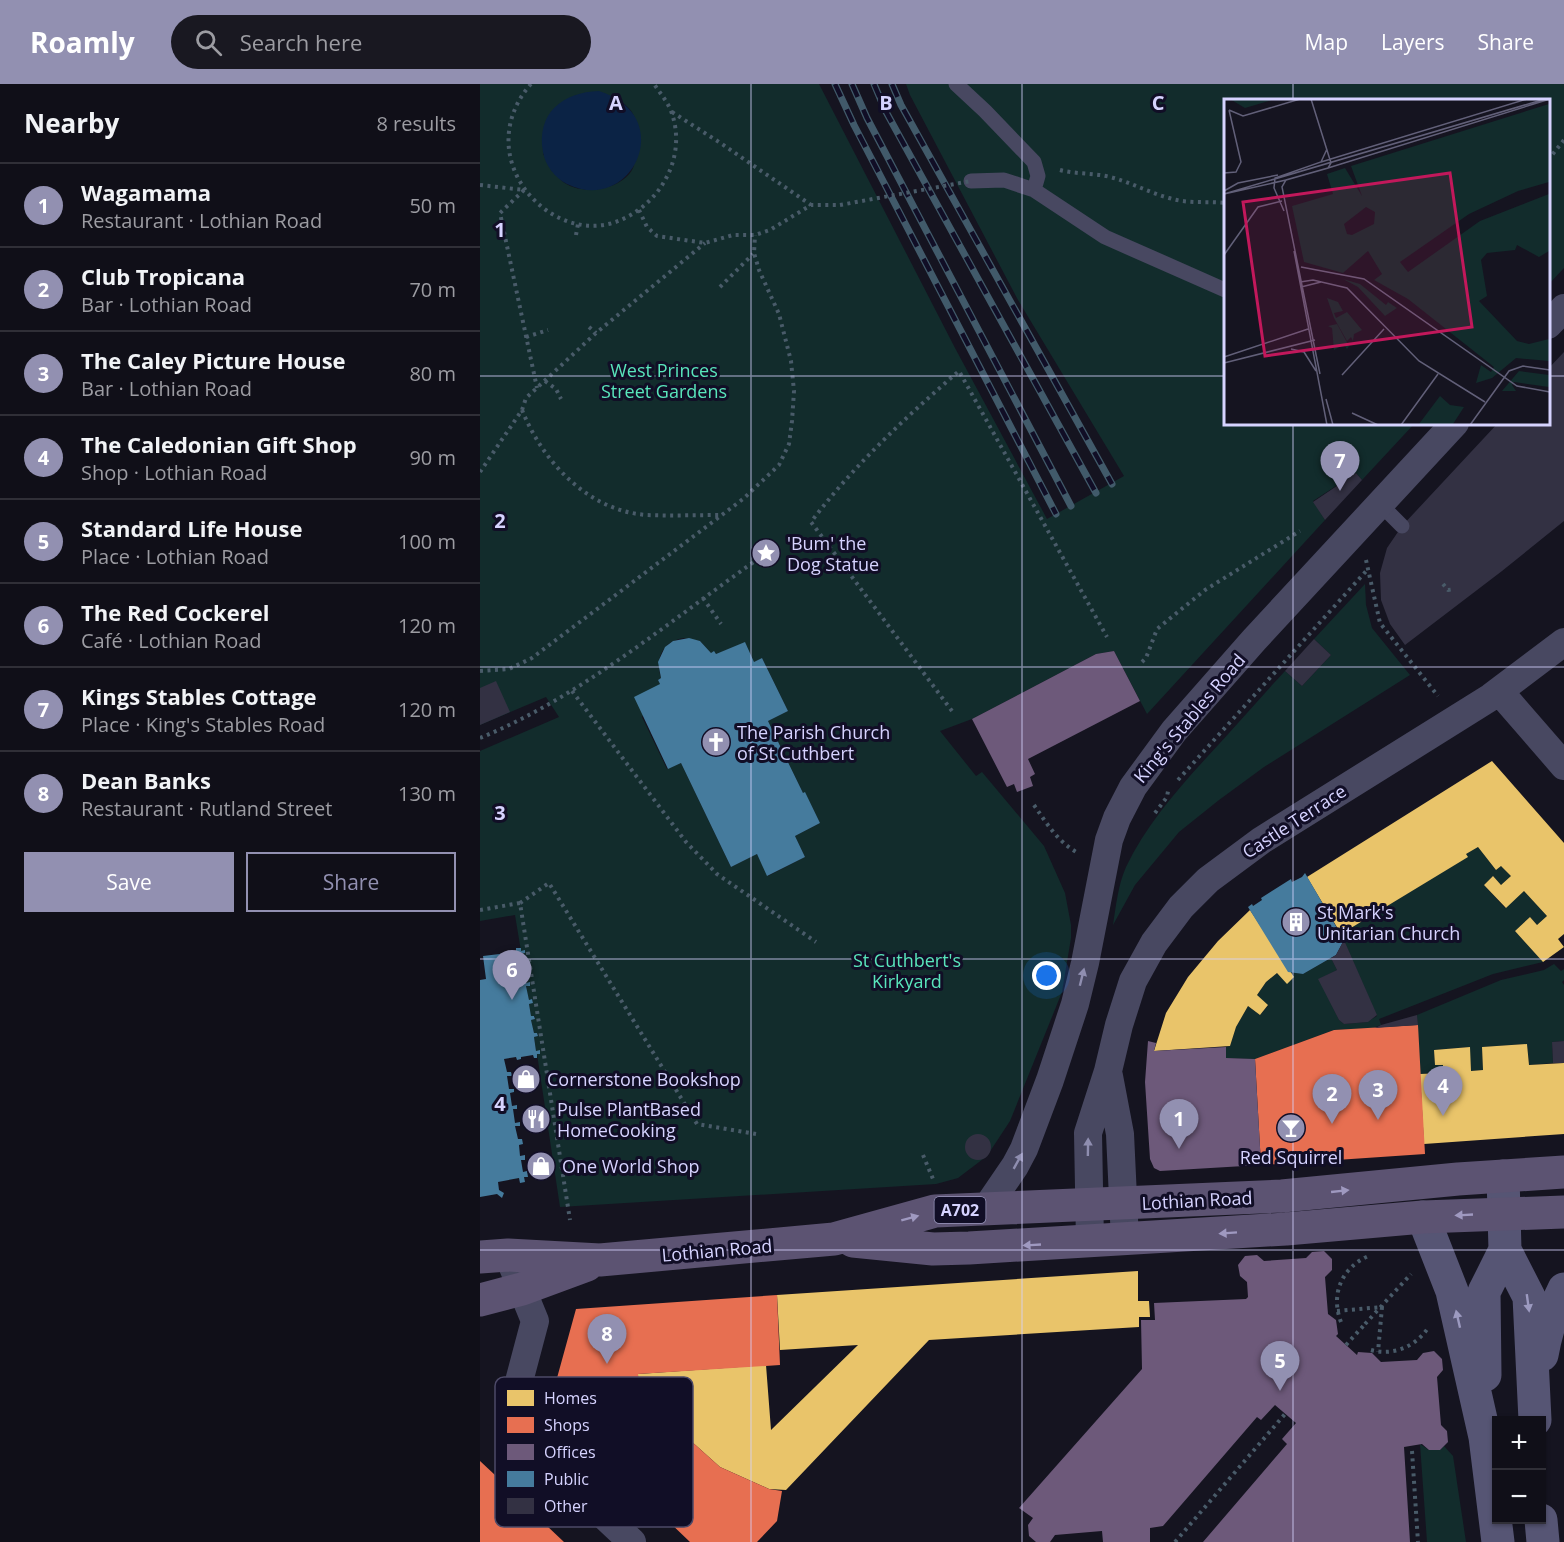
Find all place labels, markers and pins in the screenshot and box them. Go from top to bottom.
pin: 7 [1320,442,1360,491]
place label: 'Bum' the Dog Statue [787,531,879,576]
place icon: 'Bum' the Dog Statue [750,537,782,569]
place label: The Parish Church of St Cuthbert [737,720,890,765]
church icon: The Parish Church of St Cuthbert [700,726,732,758]
place label: St Mark's Unitarian Church [1317,900,1460,945]
building icon: St Mark's Unitarian Church [1280,906,1312,938]
pin: 6 [492,950,531,1000]
shop icon: Cornerstone Bookshop [510,1063,542,1095]
pin: 4 [1424,1066,1462,1116]
place label: Cornerstone Bookshop [547,1067,741,1091]
pin: 3 [1358,1070,1398,1120]
pin: 2 [1312,1074,1352,1124]
place label: Pulse PlantBased HomeCooking [557,1097,701,1142]
pin: 1 [1160,1100,1198,1149]
restaurant icon: Pulse PlantBased HomeCooking [520,1103,552,1135]
bar icon: Red Squirrel [1275,1112,1307,1144]
place label: Red Squirrel [1240,1145,1342,1169]
shop icon: One World Shop [525,1150,557,1182]
place label: One World Shop [562,1154,700,1178]
pin: 8 [588,1314,626,1364]
pin: 5 [1260,1342,1300,1391]

